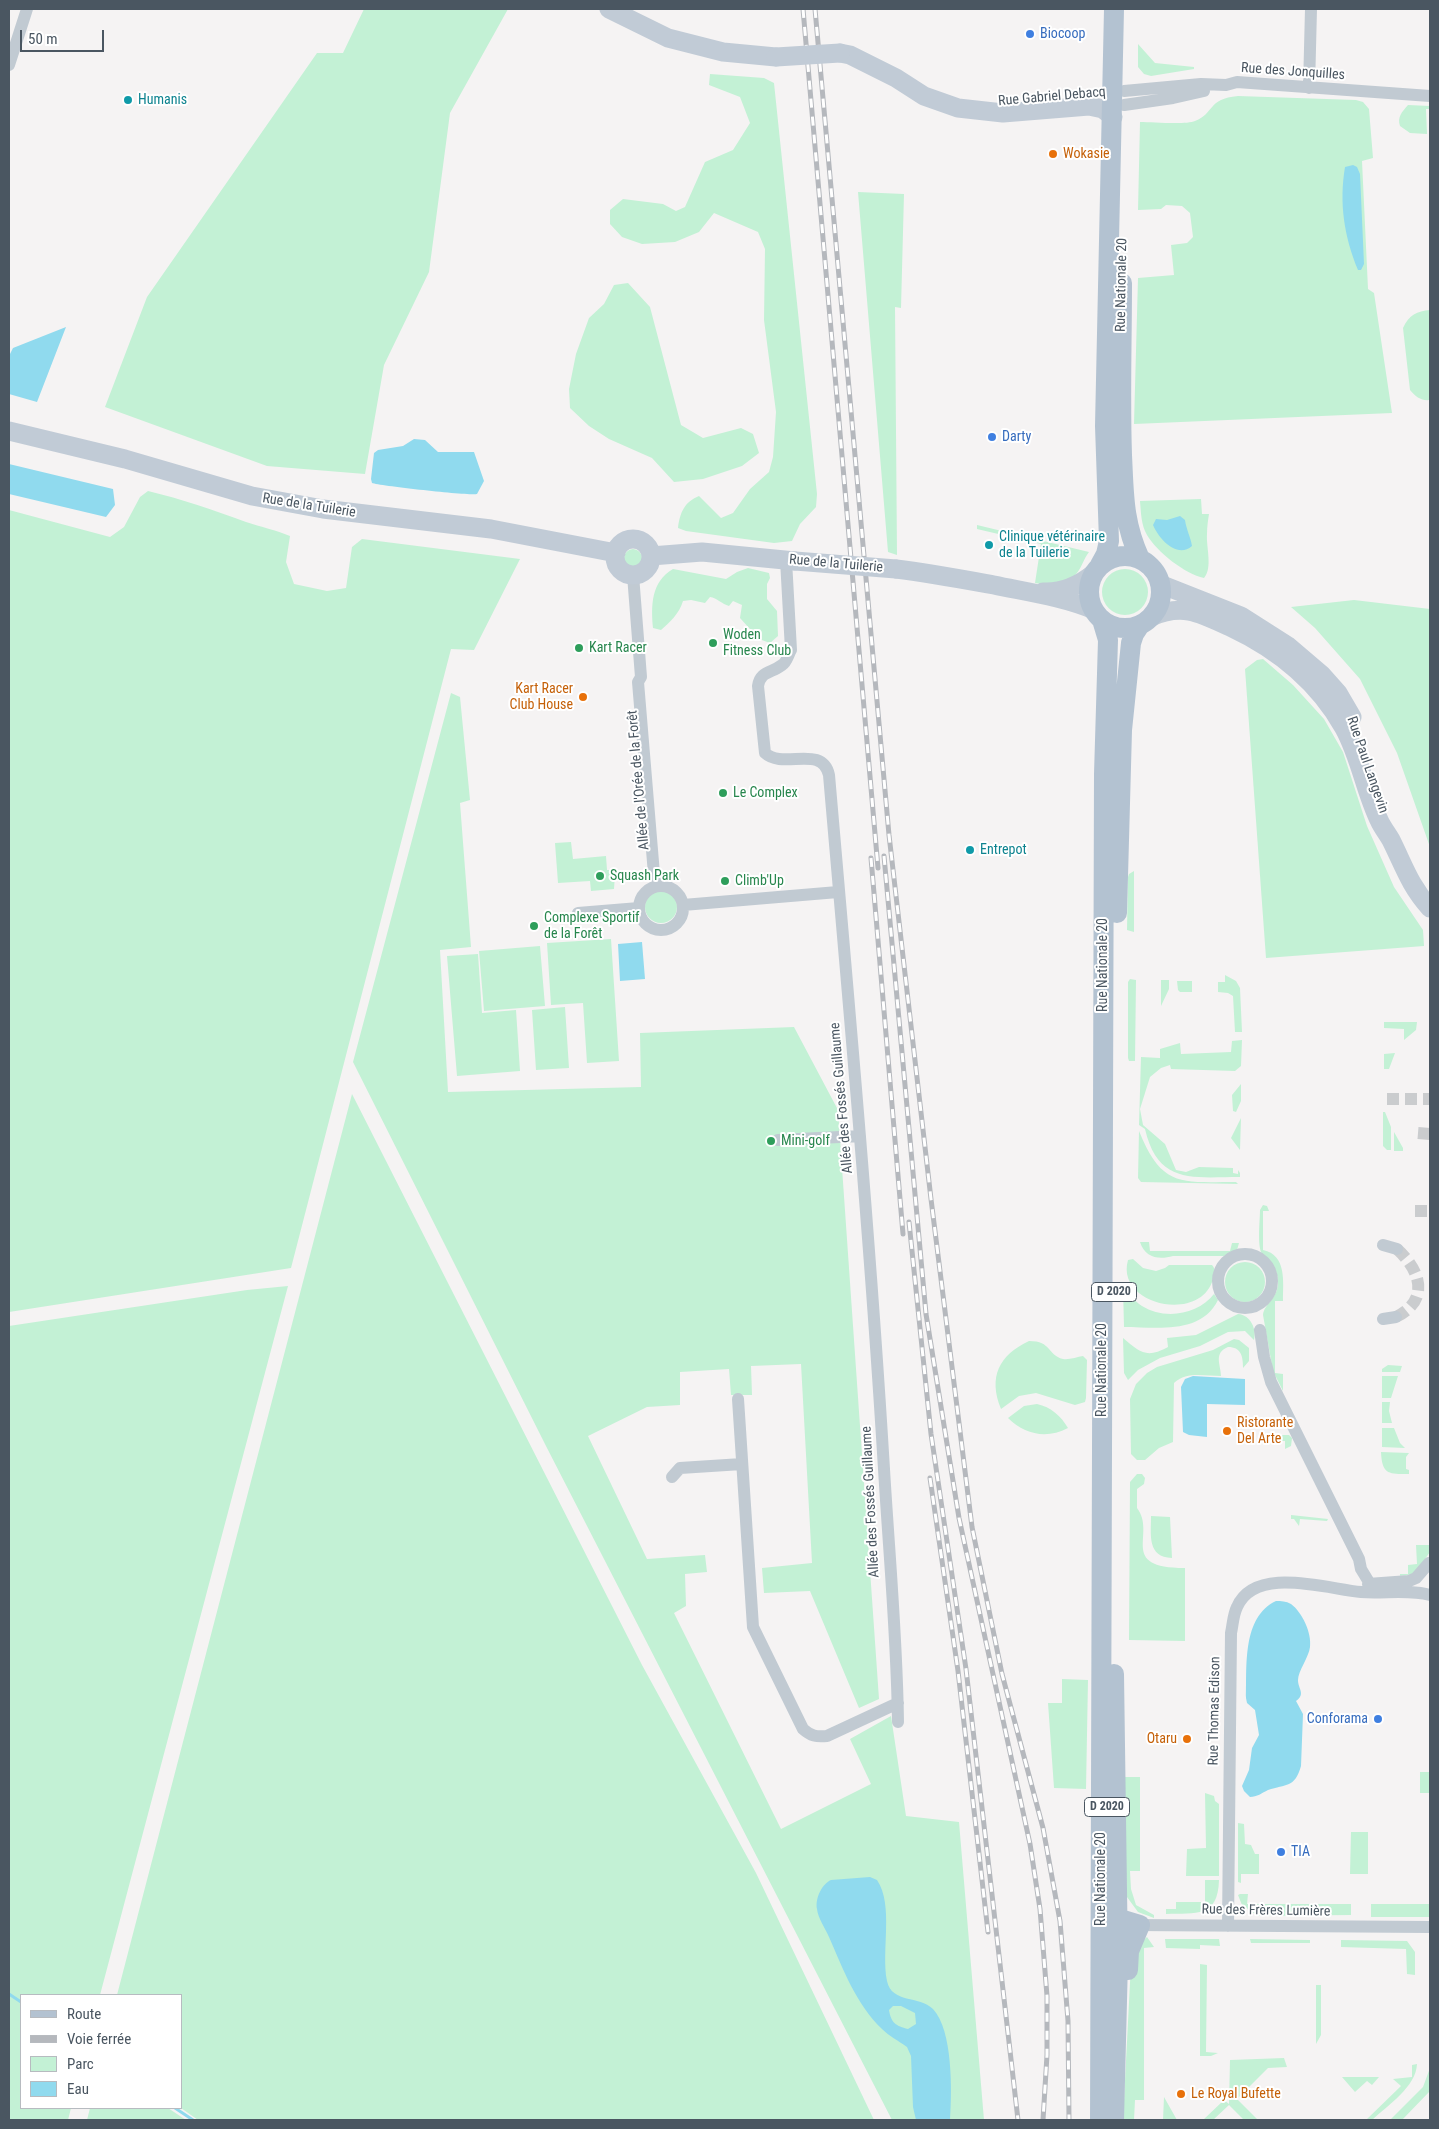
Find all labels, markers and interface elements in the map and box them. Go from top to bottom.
scale bar [22,20,106,52]
place label: Biocoop [1040,26,1085,42]
marker: Biocoop [1024,28,1036,40]
text: 50 m [28,30,58,48]
street label: Rue des Jonquilles [1241,60,1345,84]
street label: Rue Gabriel Debacq [997,84,1107,110]
place label: Humanis [138,92,187,108]
marker: Humanis [122,94,134,106]
place label: Wokasie [1063,146,1110,162]
marker: Wokasie [1047,148,1059,160]
street label: Rue Nationale 20 [1113,238,1131,332]
place label: Darty [1002,429,1031,445]
marker: Darty [986,431,998,443]
street label: Rue de la Tuilerie [261,490,357,522]
place label: Clinique vétérinaire de la Tuilerie [999,529,1105,562]
marker: Clinique vétérinaire de la Tuilerie [983,539,995,551]
street label: Rue de la Tuilerie [788,552,884,576]
place label: Woden Fitness Club [723,627,791,660]
marker: Woden Fitness Club [707,637,719,649]
place label: Kart Racer [589,640,647,656]
marker: Kart Racer [573,642,585,654]
place label: Kart Racer Club House [510,681,573,714]
marker: Kart Racer Club House [577,691,589,703]
street label: Allée de l'Orée de la Forêt [625,709,653,851]
street label: Rue Paul Langevin [1343,714,1391,816]
place label: Le Complex [733,785,798,801]
marker: Le Complex [717,787,729,799]
place label: Entrepot [980,842,1027,858]
marker: Entrepot [964,844,976,856]
place label: Squash Park [610,868,679,884]
marker: Squash Park [594,870,606,882]
place label: Climb'Up [735,873,784,889]
marker: Climb'Up [719,875,731,887]
place label: Complexe Sportif de la Forêt [544,910,640,942]
street label: Rue Nationale 20 [1095,918,1111,1012]
marker: Complexe Sportif de la Forêt [528,920,540,932]
street label: Allée des Fossés Guillaume [827,1022,857,1174]
place label: Mini-golf [781,1133,830,1149]
marker: Mini-golf [765,1135,777,1147]
road number: D 2020 [1092,1282,1136,1301]
street label: Rue Nationale 20 [1094,1323,1110,1417]
place label: Ristorante Del Arte [1237,1415,1293,1448]
marker: Ristorante Del Arte [1221,1425,1233,1437]
street label: Allée des Fossés Guillaume [859,1426,883,1578]
street label: Rue Thomas Edison [1206,1656,1224,1766]
place label: Conforama [1307,1711,1368,1727]
marker: Conforama [1372,1713,1384,1725]
place label: Otaru [1147,1731,1177,1747]
marker: Otaru [1181,1733,1193,1745]
road number: D 2020 [1084,1798,1130,1816]
street label: Rue Nationale 20 [1093,1832,1109,1926]
place label: TIA [1291,1844,1310,1860]
marker: TIA [1275,1846,1287,1858]
street label: Rue des Frères Lumière [1201,1901,1331,1921]
legend [20,1994,182,2109]
text: Route [67,2005,101,2023]
text: Voie ferrée [67,2030,131,2048]
text: Parc [67,2055,94,2073]
text: Eau [67,2080,89,2098]
place label: Le Royal Bufette [1191,2086,1281,2102]
marker: Le Royal Bufette [1175,2088,1187,2100]

